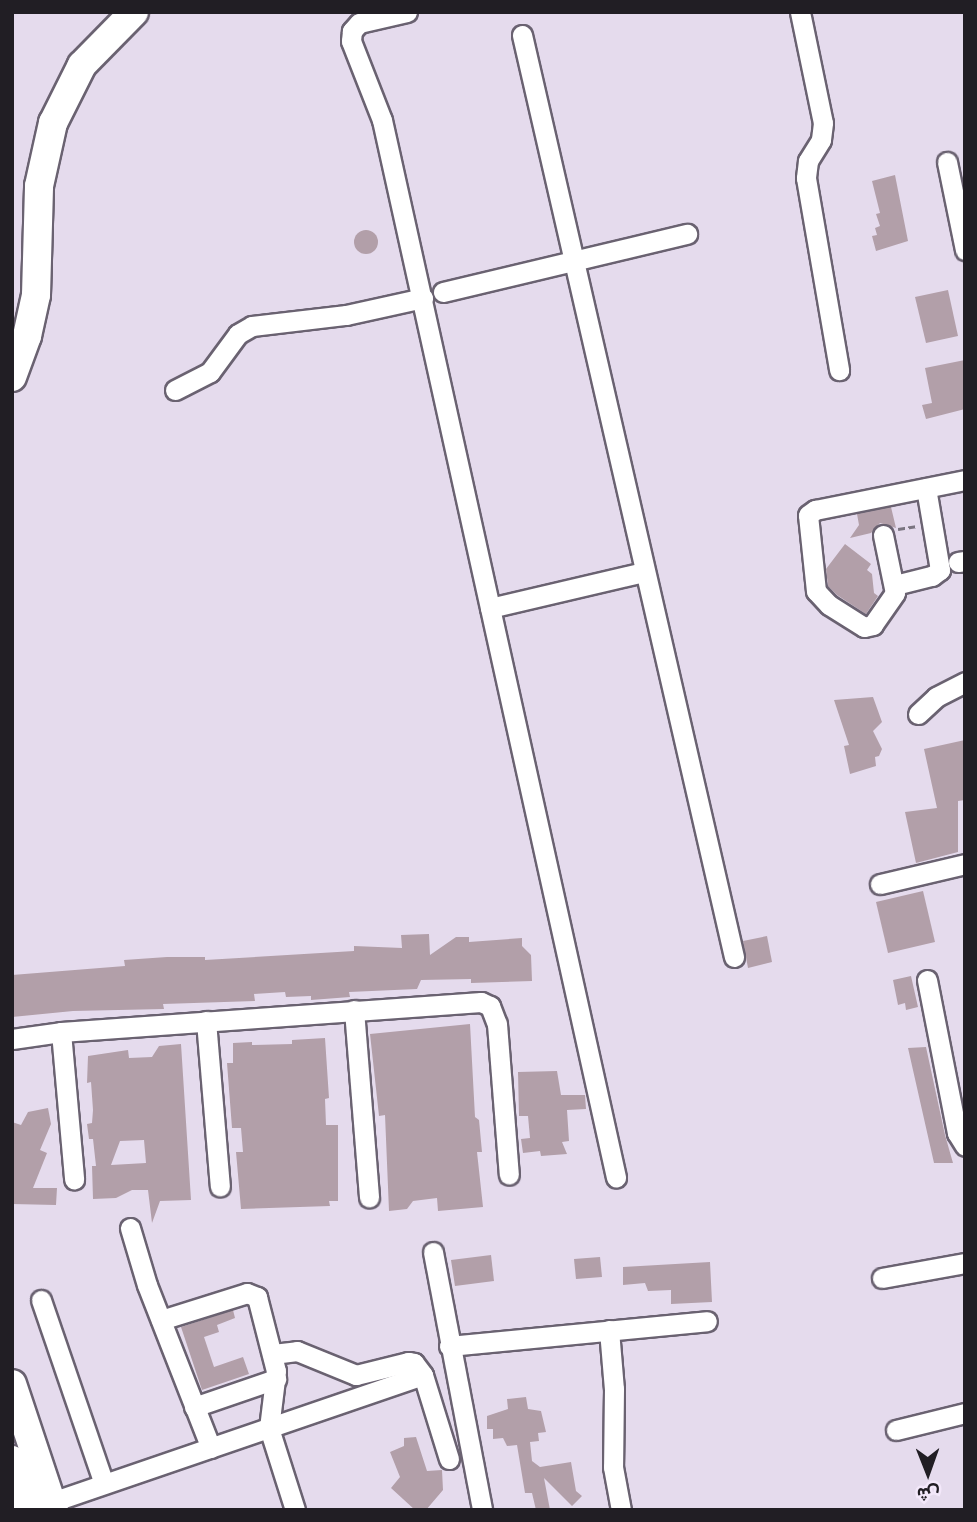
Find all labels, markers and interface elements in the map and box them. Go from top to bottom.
north arrow [893,1438,963,1508]
text: ش [917,1481,940,1508]

